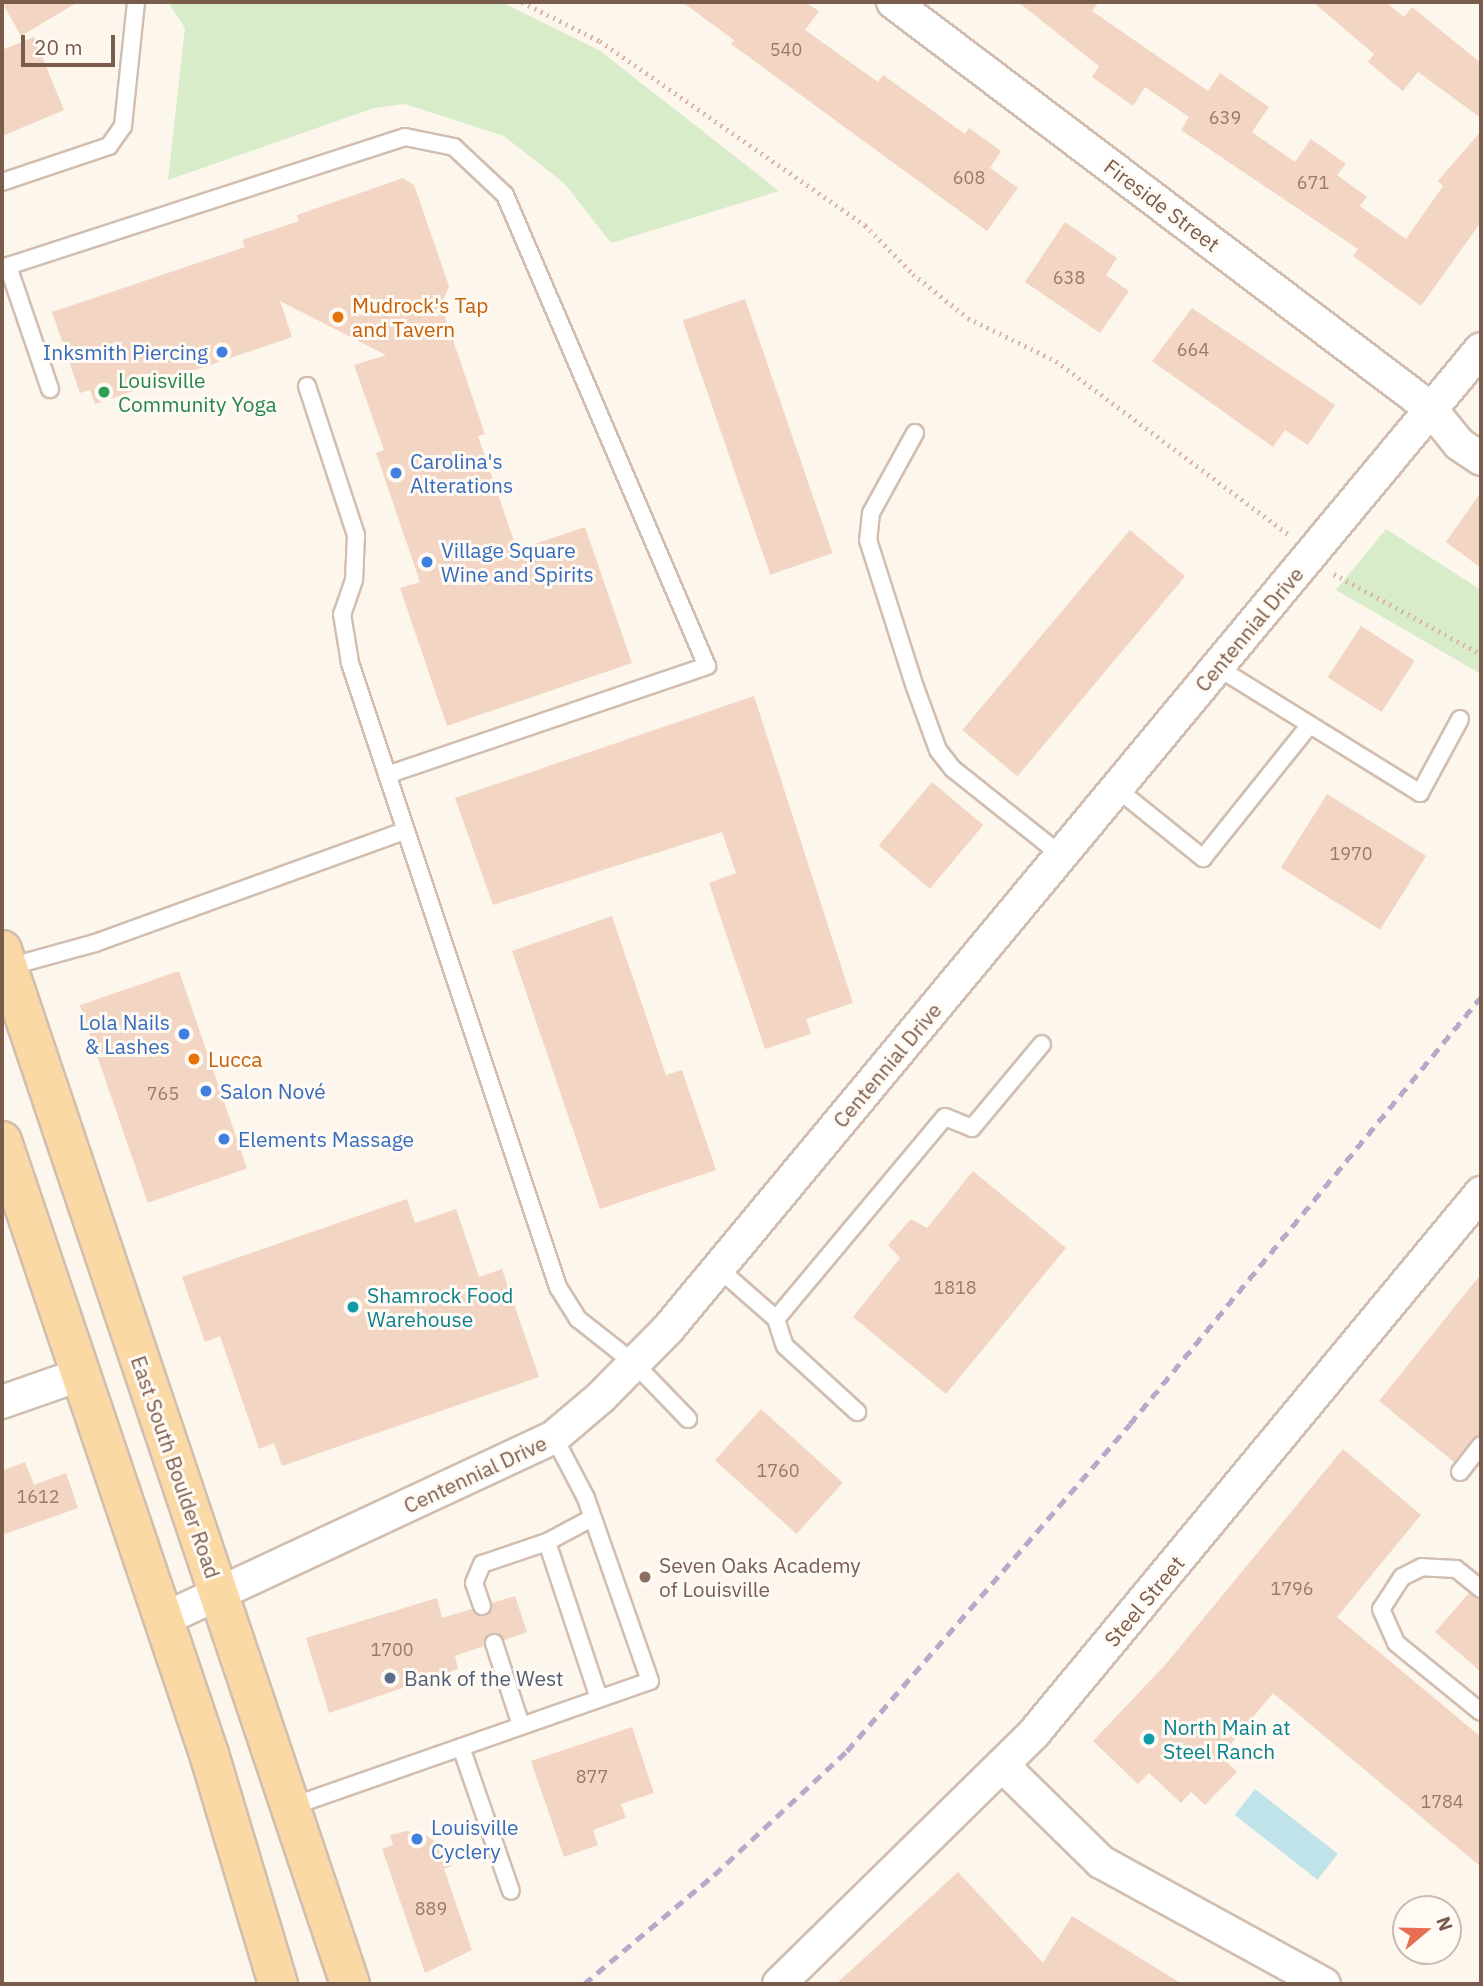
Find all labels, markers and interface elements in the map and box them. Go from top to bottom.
scale bar [24,21,119,65]
text: 20 m [34,33,83,61]
house number: 540 [770,39,802,61]
house number: 639 [1209,107,1241,129]
street label: Fireside Street [1099,153,1225,257]
house number: 608 [953,167,985,189]
house number: 671 [1297,172,1329,194]
house number: 638 [1053,267,1085,289]
place label: Mudrock's Tap and Tavern [352,292,488,342]
marker: Mudrock's Tap and Tavern [330,309,346,325]
place label: Inksmith Piercing [43,339,208,365]
house number: 664 [1177,339,1209,361]
marker: Inksmith Piercing [214,344,230,360]
place label: Louisville Community Yoga [118,367,277,417]
marker: Louisville Community Yoga [96,384,112,400]
place label: Carolina's Alterations [410,448,513,498]
marker: Carolina's Alterations [388,465,404,481]
place label: Village Square Wine and Spirits [441,537,594,587]
marker: Village Square Wine and Spirits [419,554,435,570]
street label: Centennial Drive [1190,562,1308,696]
house number: 1970 [1329,843,1373,865]
street label: Centennial Drive [828,998,946,1132]
place label: Lola Nails & Lashes [79,1009,170,1059]
marker: Lola Nails & Lashes [176,1026,192,1042]
place label: Lucca [208,1046,262,1072]
marker: Lucca [186,1051,202,1067]
place label: Salon Nové [220,1078,326,1104]
house number: 765 [147,1083,179,1105]
marker: Salon Nové [198,1083,214,1099]
place label: Elements Massage [238,1126,414,1152]
marker: Elements Massage [216,1131,232,1147]
house number: 1818 [933,1277,977,1299]
place label: Shamrock Food Warehouse [367,1282,514,1332]
marker: Shamrock Food Warehouse [345,1299,361,1315]
street label: East South Boulder Road [126,1352,226,1582]
street label: Centennial Drive [399,1430,551,1518]
house number: 1760 [756,1460,800,1482]
house number: 1612 [16,1486,60,1508]
street label: Steel Street [1099,1550,1189,1652]
place label: Seven Oaks Academy of Louisville [659,1552,861,1602]
marker: Seven Oaks Academy of Louisville [637,1569,653,1585]
house number: 1796 [1270,1578,1314,1600]
house number: 1700 [370,1639,414,1661]
place label: Bank of the West [404,1665,563,1691]
marker: Bank of the West [382,1670,398,1686]
place label: North Main at Steel Ranch [1163,1714,1291,1764]
marker: North Main at Steel Ranch [1141,1731,1157,1747]
house number: 877 [576,1766,608,1788]
house number: 1784 [1420,1791,1464,1813]
place label: Louisville Cyclery [431,1814,519,1864]
marker: Louisville Cyclery [409,1831,425,1847]
north arrow [1392,1895,1462,1965]
house number: 889 [415,1898,447,1920]
text: N [1431,1913,1459,1934]

